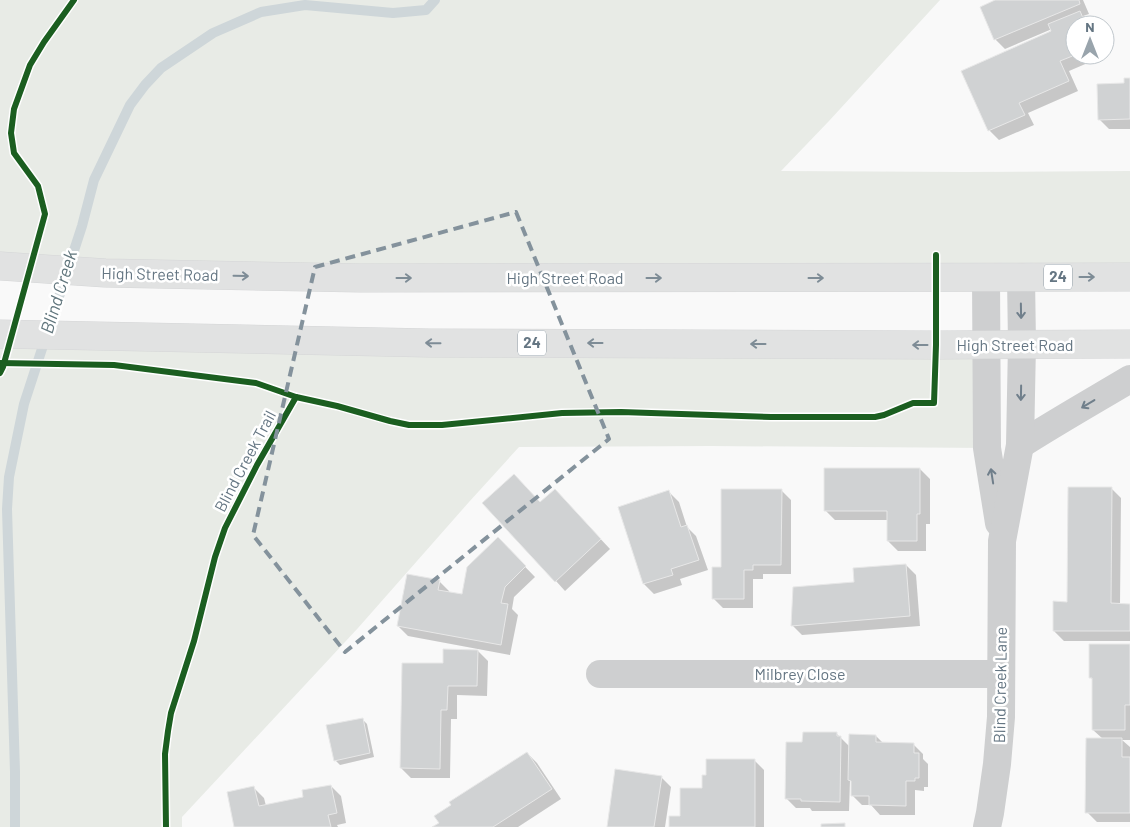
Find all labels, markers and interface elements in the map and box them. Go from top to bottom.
north arrow [1065,15,1115,65]
text: N [1085,18,1095,35]
water label: Blind Creek [35,247,81,336]
street label: High Street Road [101,263,219,284]
road number: 24 [1044,264,1072,290]
street label: High Street Road [506,268,624,287]
one-way arrow [233,271,249,281]
one-way arrow [1078,272,1095,282]
one-way arrow [396,273,412,283]
one-way arrow [646,273,662,283]
one-way arrow [808,273,824,283]
one-way arrow [1016,302,1026,318]
road number: 24 [518,330,546,356]
street label: High Street Road [956,335,1074,354]
one-way arrow [425,338,441,348]
one-way arrow [587,338,604,348]
one-way arrow [750,339,766,349]
one-way arrow [912,340,928,350]
one-way arrow [1016,384,1026,401]
one-way arrow [1082,400,1096,410]
street label: Blind Creek Trail [210,407,279,515]
one-way arrow [986,468,996,484]
street label: Blind Creek Lane [989,627,1010,743]
street label: Milbrey Close [755,664,845,683]

